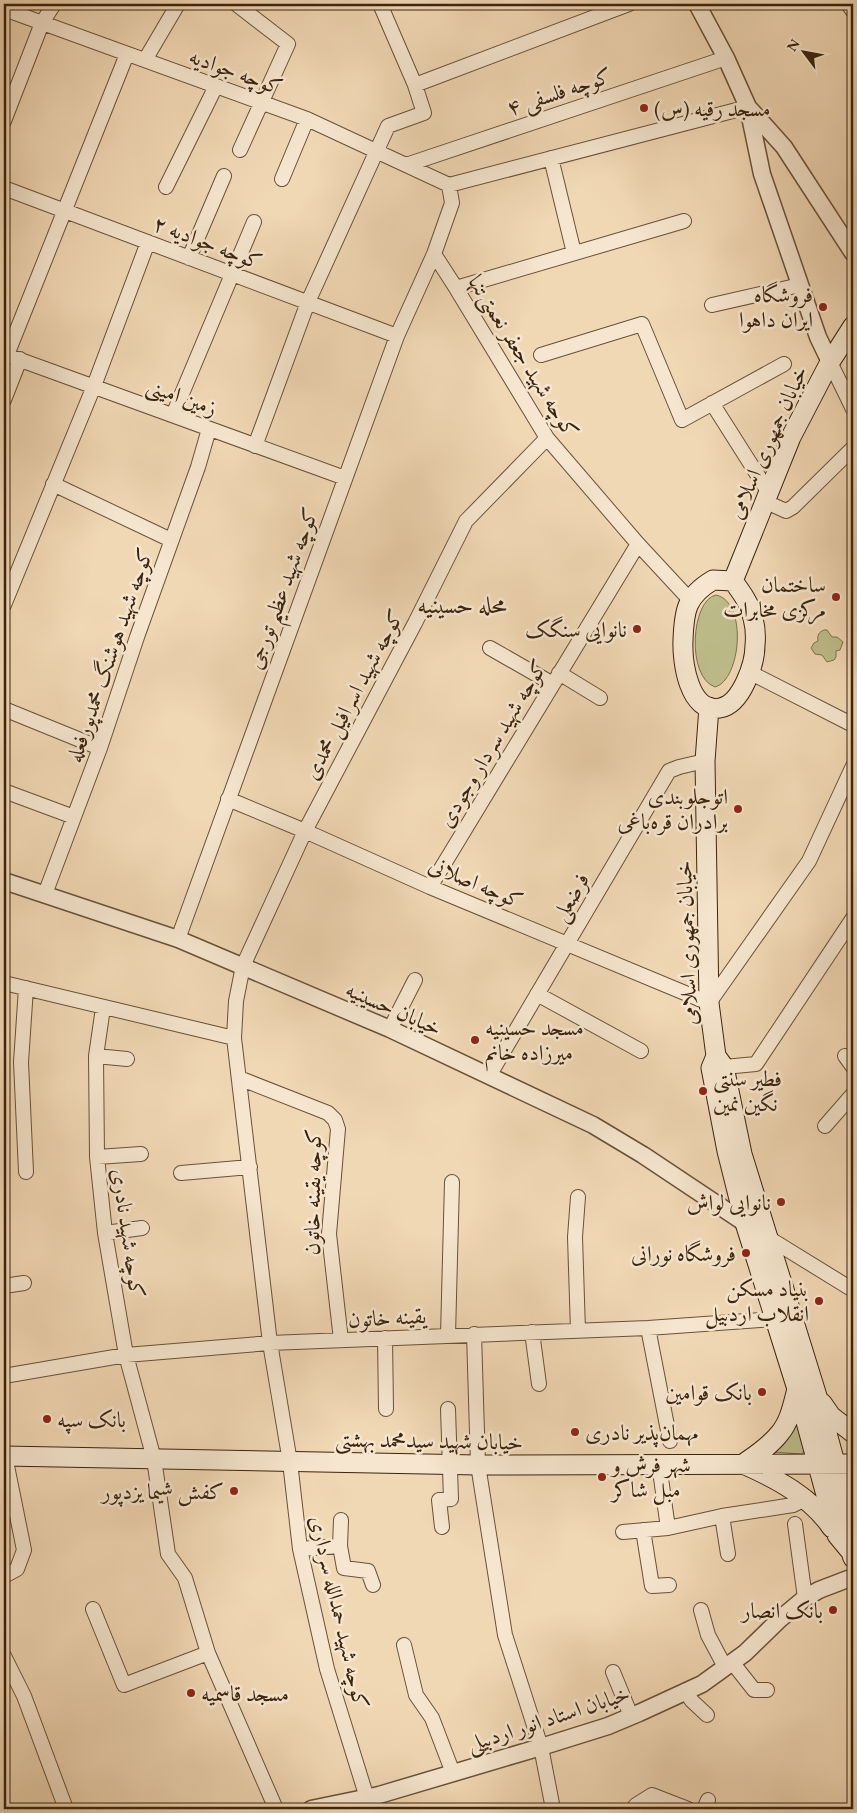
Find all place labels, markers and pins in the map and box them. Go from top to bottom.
place label: مسجد رقیه (س) [654,94,771,123]
marker: مسجد رقیه (س) [638,102,650,114]
place label: فروشگاه ایران داهوا [739,280,813,334]
marker: فروشگاه ایران داهوا [817,301,829,313]
place label: ساختمان مرکزی مخابرات [723,570,826,625]
marker: ساختمان مرکزی مخابرات [830,591,842,603]
place label: نانوایی سنگک [525,615,627,645]
marker: نانوایی سنگک [631,623,643,635]
place label: اتوجلوبندی برادران قره‌باغی [617,782,728,836]
marker: اتوجلوبندی برادران قره‌باغی [732,803,744,815]
place label: مسجد حسینیه میرزاده خانم [485,1013,584,1072]
marker: مسجد حسینیه میرزاده خانم [469,1034,481,1046]
place label: فطیر سنتی نگین نمین [713,1064,782,1118]
marker: فطیر سنتی نگین نمین [697,1085,709,1097]
place label: نانوایی لواش [687,1188,771,1218]
marker: نانوایی لواش [775,1196,787,1208]
place label: فروشگاه نورانی [631,1239,736,1268]
marker: فروشگاه نورانی [740,1247,752,1259]
place label: بنیاد مسکن انقلاب اردبیل [705,1274,809,1329]
marker: بنیاد مسکن انقلاب اردبیل [813,1295,825,1307]
place label: بانک قوامین [665,1378,752,1407]
marker: بانک قوامین [756,1386,768,1398]
place label: بانک سپه [57,1405,126,1434]
marker: بانک سپه [41,1413,53,1425]
place label: مهمان‌پذیر نادری [585,1418,698,1448]
marker: مهمان‌پذیر نادری [569,1426,581,1438]
place label: شهر فرش و مبل شاکر [610,1450,691,1505]
marker: شهر فرش و مبل شاکر [596,1471,608,1483]
place label: کفش شیما یزدپور [100,1477,224,1508]
marker: کفش شیما یزدپور [228,1485,240,1497]
place label: بانک انصار [740,1596,823,1625]
marker: بانک انصار [827,1604,839,1616]
place label: مسجد قاسمیه [201,1679,289,1708]
marker: مسجد قاسمیه [185,1687,197,1699]

